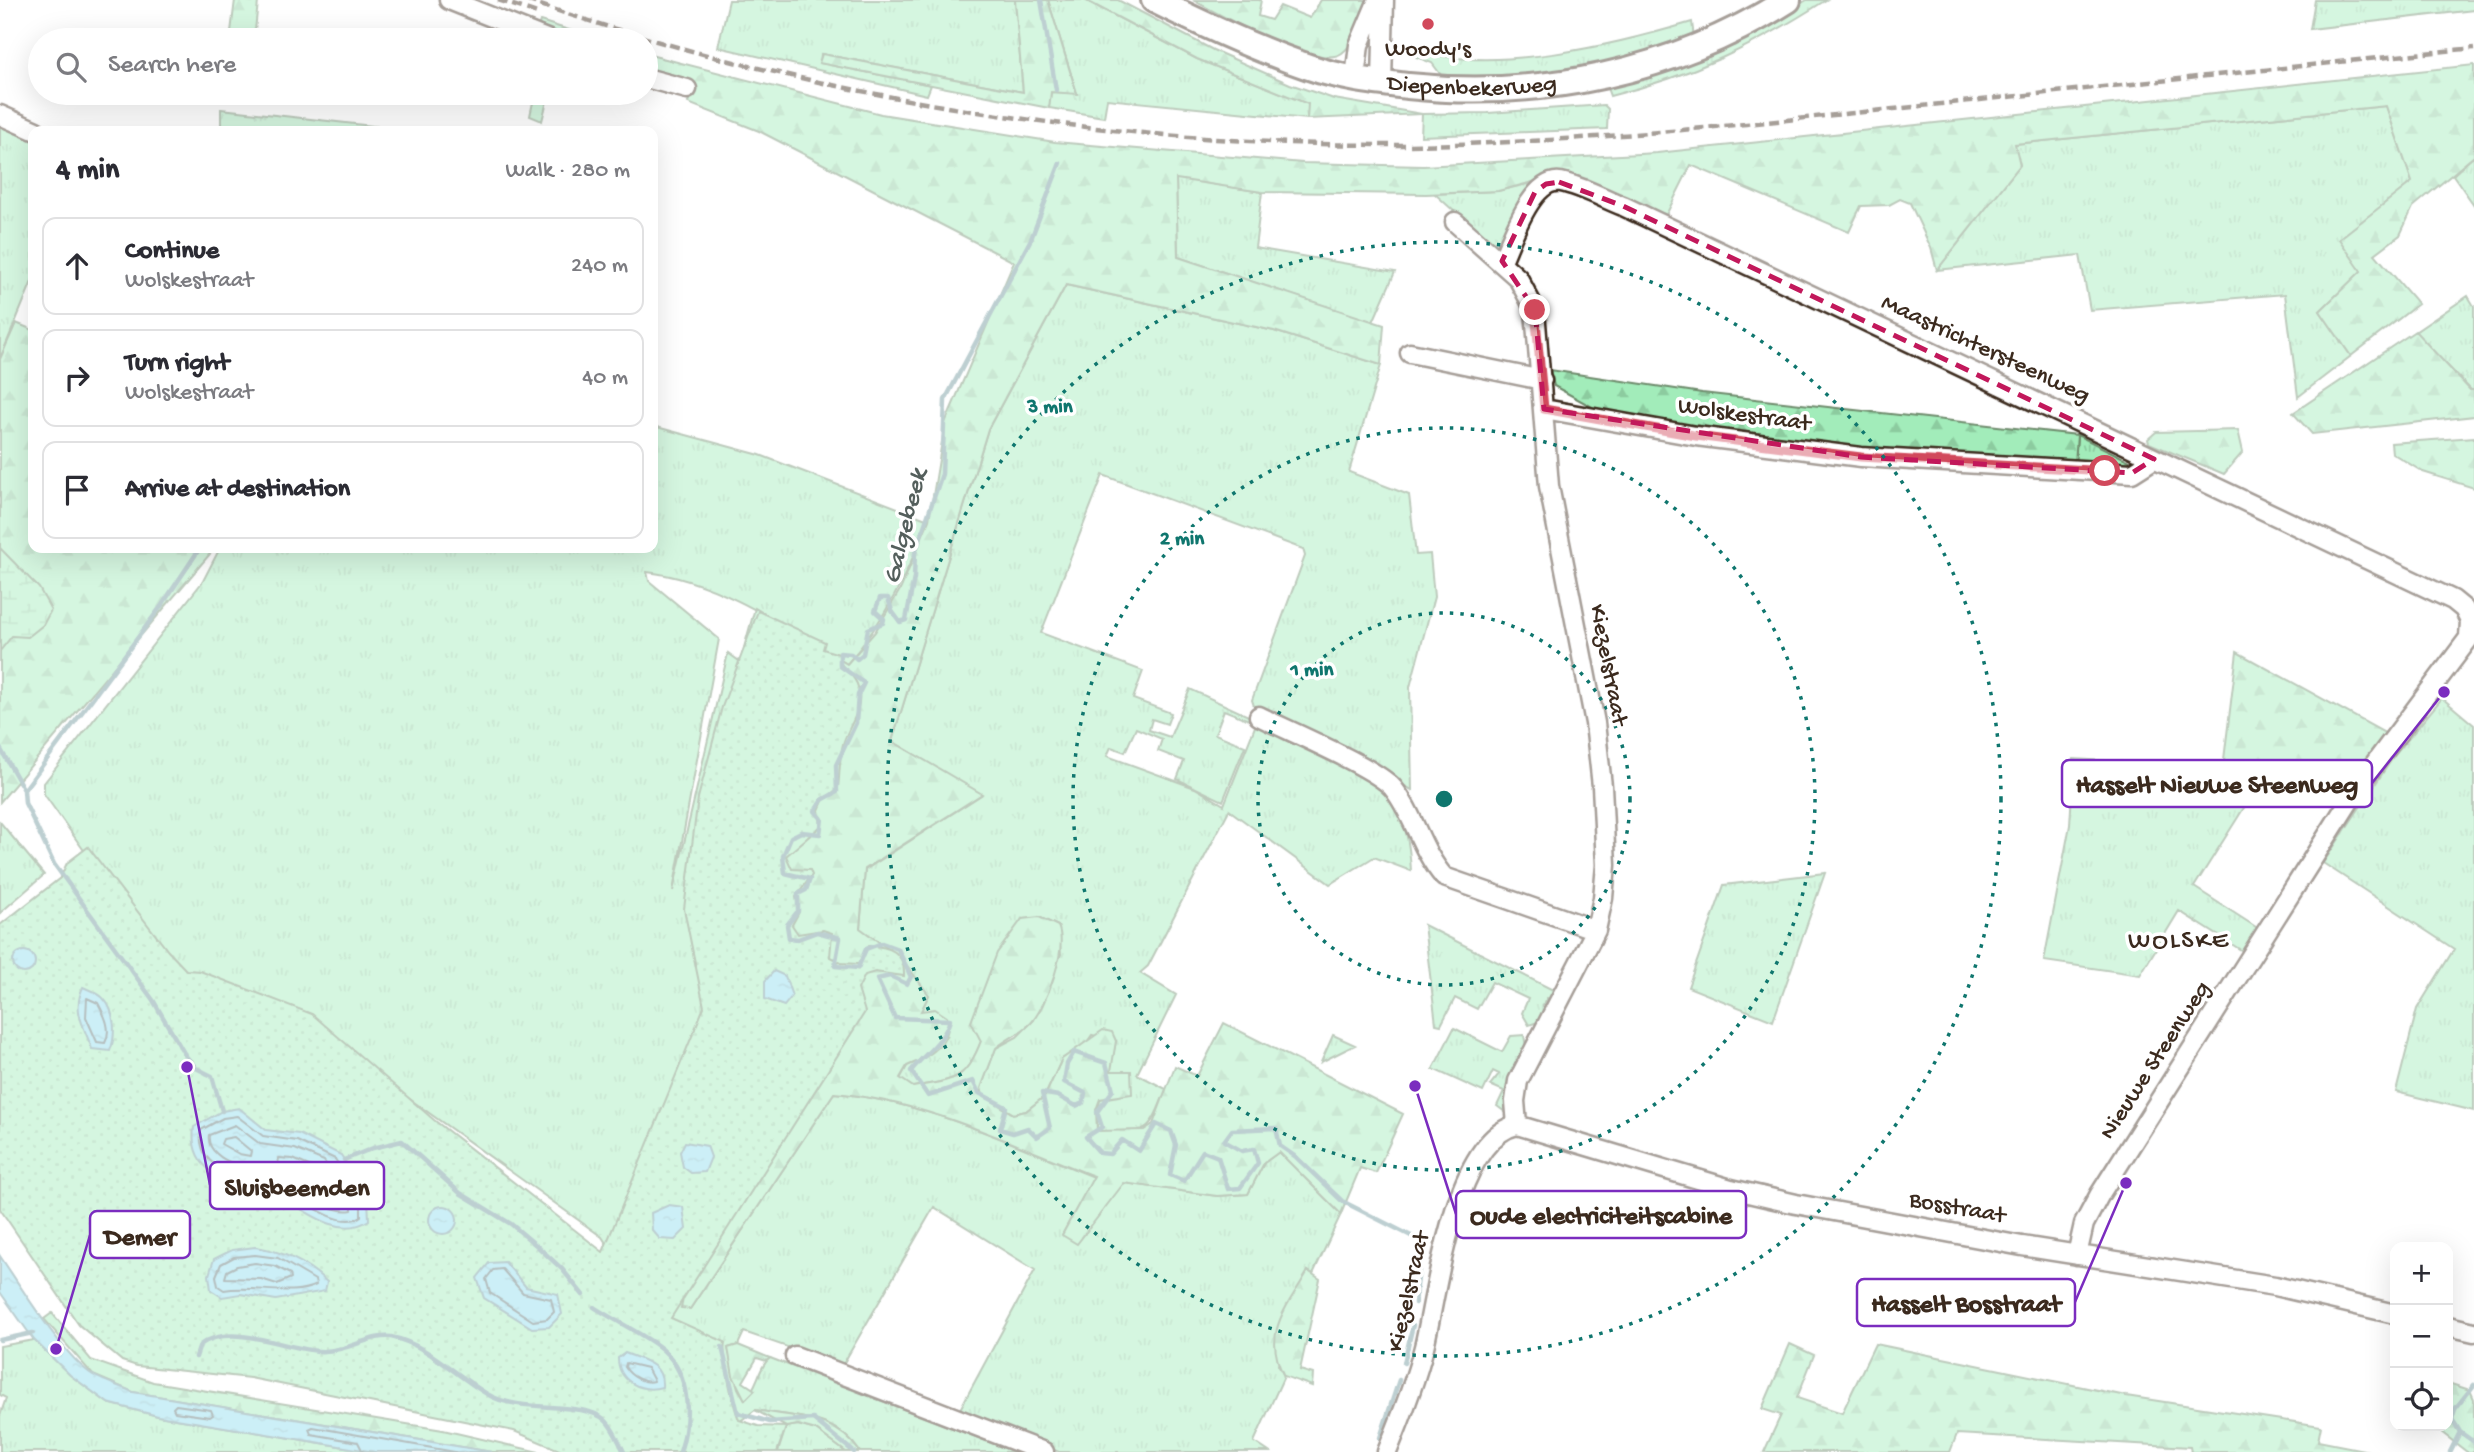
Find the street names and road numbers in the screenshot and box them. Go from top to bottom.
street label: Diepenbekerweg [1383,69,1559,104]
street label: Maastrichtersteenweg [1876,289,2094,411]
street label: Wolskestraat [1676,392,1814,440]
street label: Kiezelstraat [1581,602,1633,730]
street label: Nieuwe Steenweg [2094,976,2218,1146]
street label: Bosstraat [1906,1186,2010,1232]
street label: Kiezelstraat [1382,1227,1438,1355]

